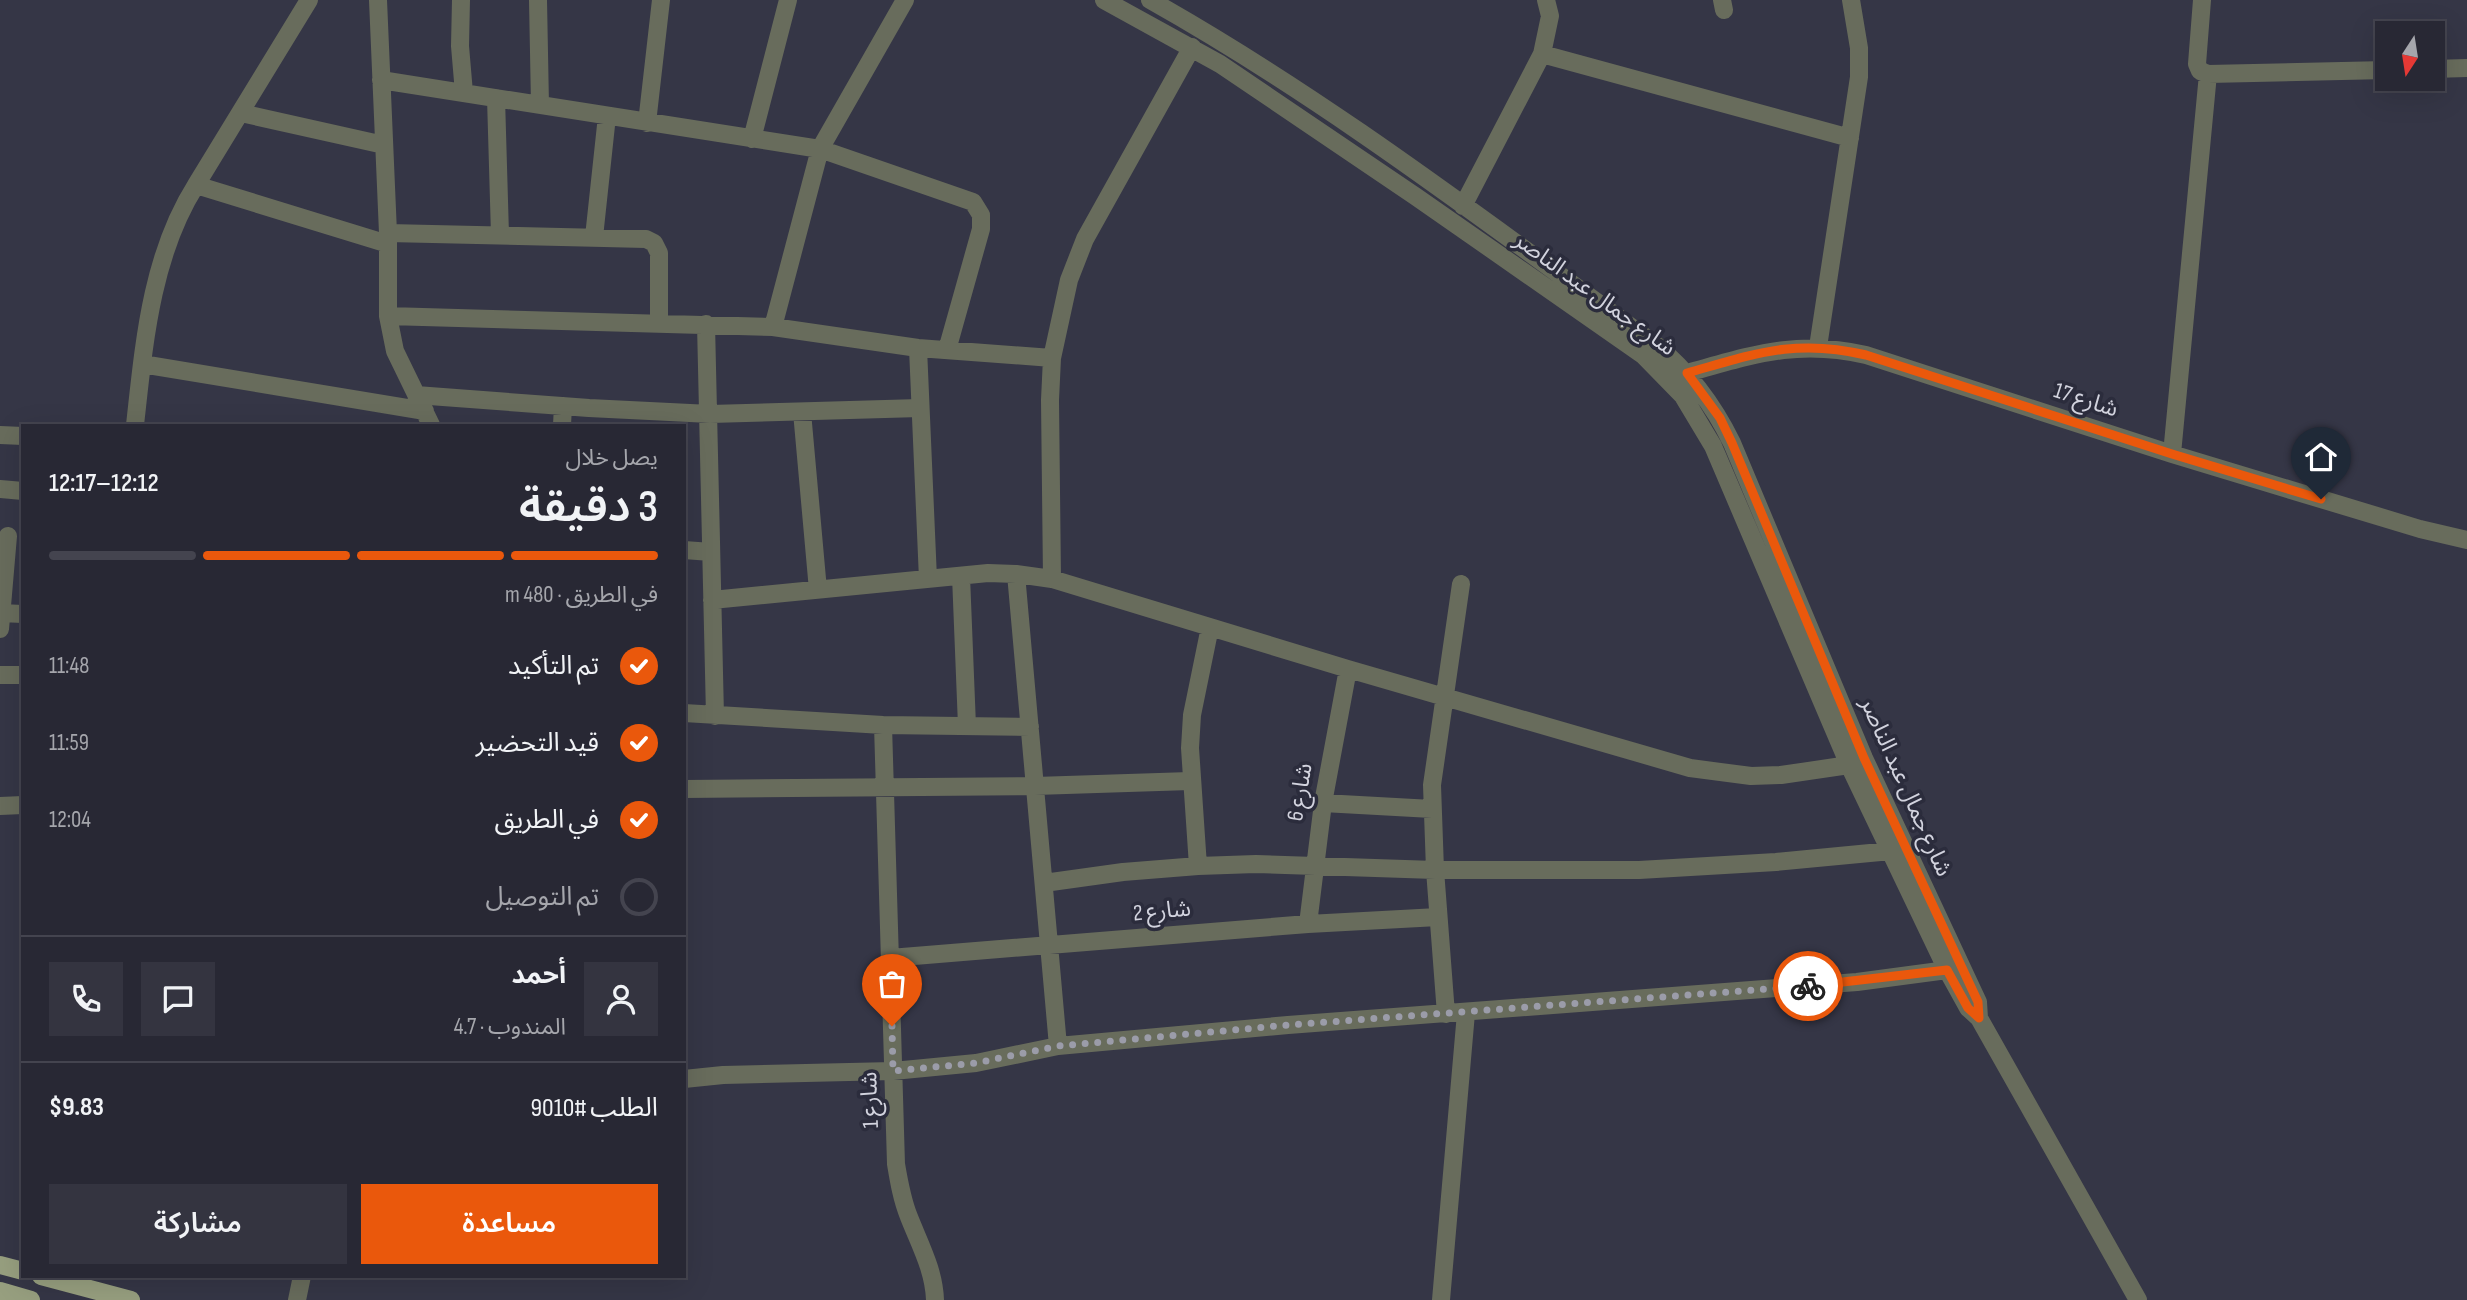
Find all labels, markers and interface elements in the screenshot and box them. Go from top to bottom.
north arrow [2375,21,2445,91]
map controls [2375,21,2445,91]
street label: شارع جمال عبد الناصر [1507,225,1681,364]
street label: شارع 17 [2050,377,2122,425]
pin [2291,427,2351,499]
icon: home [2302,438,2340,476]
text: يصل خلال [566,444,658,472]
text: 12:12–12:17 [49,468,159,499]
text: 3 دقيقة [519,480,658,535]
text: في الطريق · 480 m [505,581,658,609]
icon: check [620,647,658,685]
text: تم التأكيد [508,651,599,682]
text: 11:48 [49,652,89,680]
street label: شارع جمال عبد الناصر [1852,692,1958,882]
icon: check [620,724,658,762]
text: قيد التحضير [476,728,599,759]
text: 11:59 [49,729,89,757]
street label: شارع 6 [1281,761,1321,824]
icon: check [620,801,658,839]
text: في الطريق [494,805,599,836]
text: 12:04 [49,806,91,834]
text: تم التوصيل [485,882,599,913]
street label: شارع 2 [1132,895,1192,929]
courier [1773,951,1843,1021]
pin [862,954,922,1026]
text: أحمد [512,960,566,991]
button: phone [49,962,123,1036]
button: chat [141,962,215,1036]
button: person [584,962,658,1036]
icon: bag [873,965,911,1003]
icon: bike [1789,967,1827,1005]
text: المندوب · 4.7 [454,1013,566,1041]
street label: شارع 1 [855,1071,887,1129]
text: $9.83 [49,1092,104,1123]
text: الطلب #9010 [531,1093,658,1124]
button: مشاركة [49,1184,347,1264]
button: مساعدة [361,1184,658,1264]

